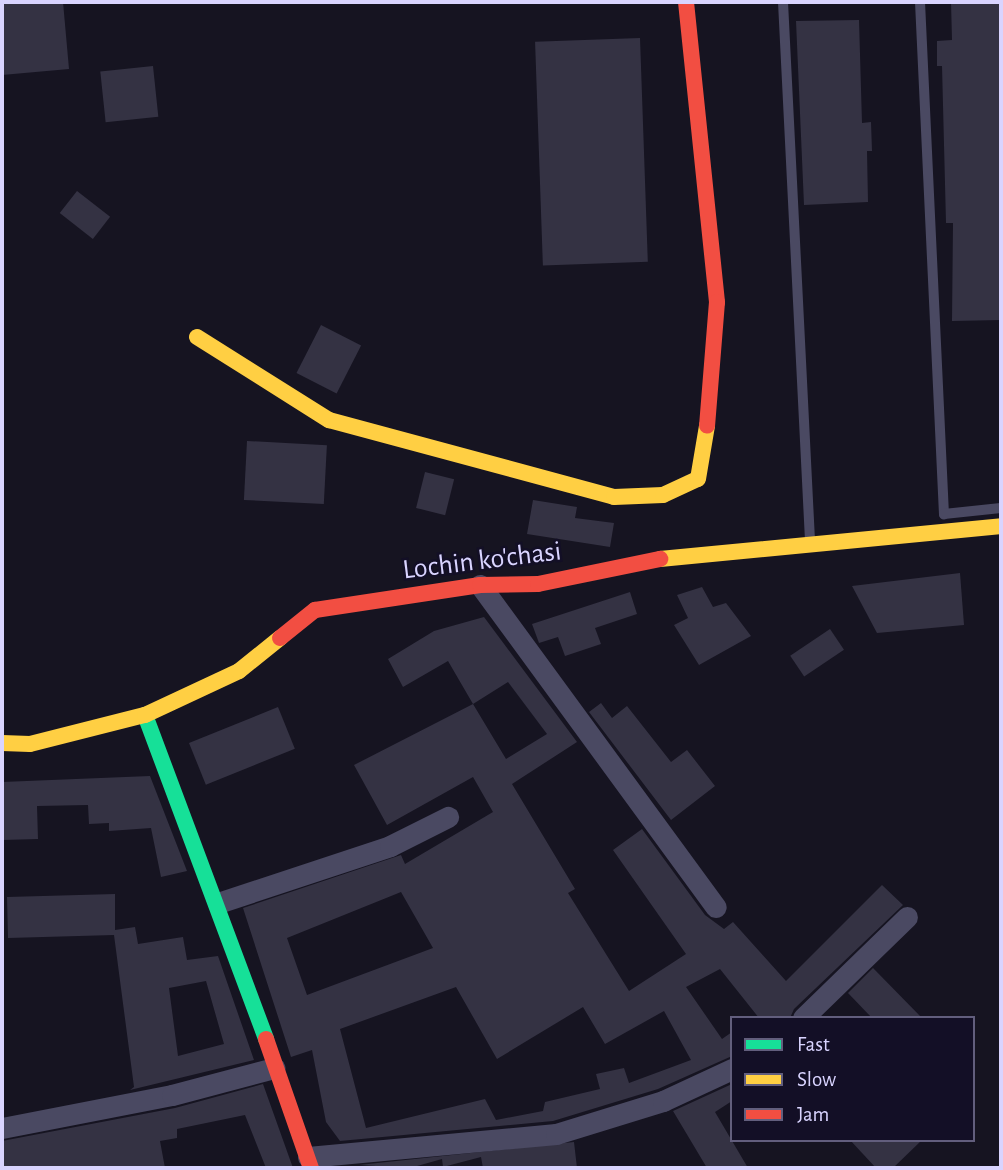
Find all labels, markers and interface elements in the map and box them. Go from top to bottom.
street label: Lochin ko'chasi [401,535,563,587]
legend [730,1016,975,1142]
text: Fast [797,1034,830,1055]
text: Slow [797,1069,836,1090]
text: Jam [797,1104,829,1125]

